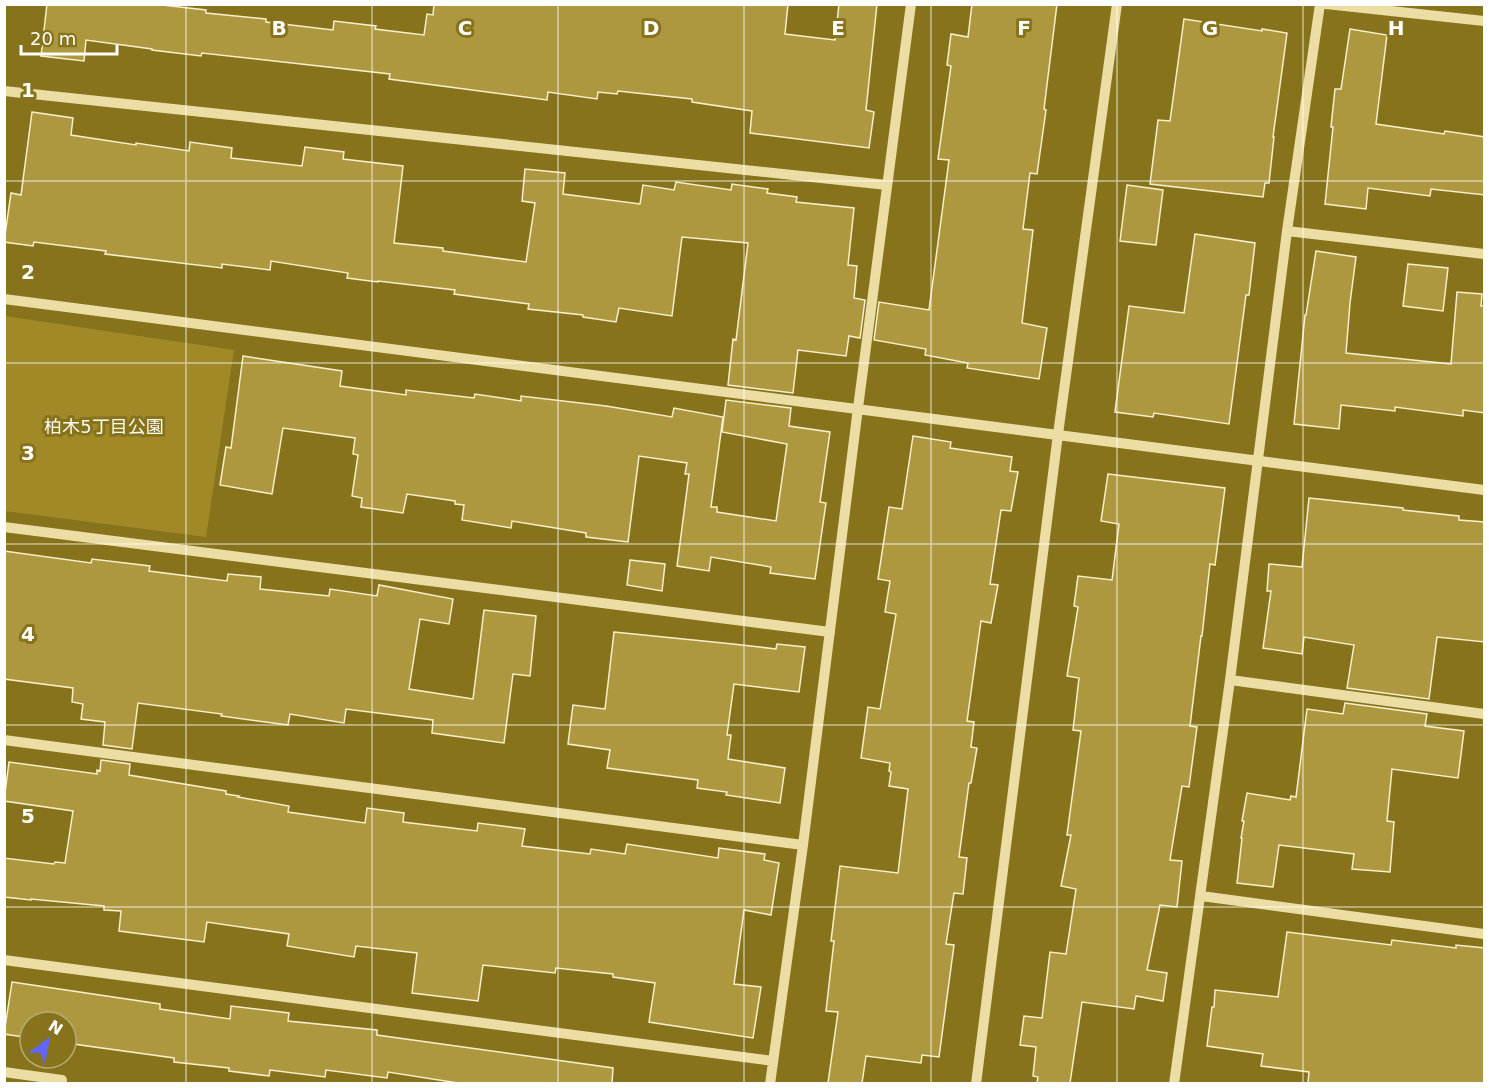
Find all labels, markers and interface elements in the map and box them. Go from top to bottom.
text: B [271,16,287,40]
text: C [458,16,472,40]
text: D [643,16,659,40]
text: E [831,16,845,40]
text: F [1017,16,1031,40]
text: G [1202,16,1218,40]
text: H [1388,16,1404,40]
scale bar [21,18,117,56]
text: 20 m [30,28,76,49]
text: 1 [21,78,35,102]
text: 2 [21,260,35,284]
park label: 柏木5丁目公園 [44,416,164,437]
text: 3 [21,441,35,465]
text: 4 [21,622,35,646]
text: 5 [21,804,35,828]
north arrow [18,1010,78,1070]
text: N [45,1016,66,1039]

